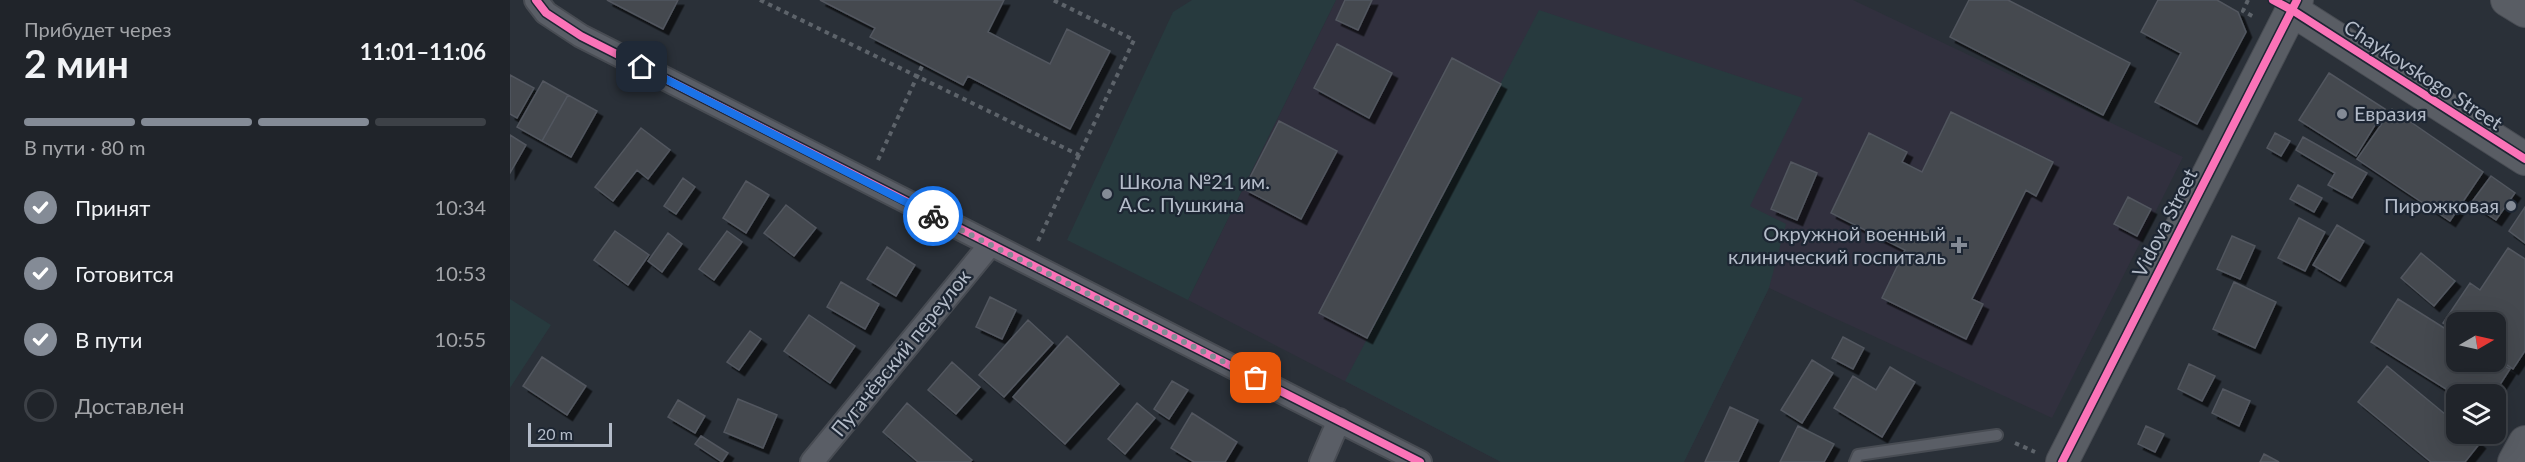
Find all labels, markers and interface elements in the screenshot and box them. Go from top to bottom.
street label: Chaykovskogo Street [2340,14,2507,134]
text: Прибудет через [24,17,171,41]
text: 11:01–11:06 [360,38,486,65]
text: 2 мин [24,40,129,86]
pin [616,41,667,92]
icon: home [625,50,658,83]
place label: Евразия [2354,101,2427,125]
marker: Евразия [2335,107,2349,121]
text: В пути · 80 m [24,135,145,159]
street label: Vidova Street [2127,164,2202,281]
place label: Школа №21 им. А.С. Пушкина [1119,169,1270,216]
courier [903,186,963,246]
marker: Школа №21 им. А.С. Пушкина [1100,187,1114,201]
icon: check [24,191,57,224]
place label: Пирожковая [2384,193,2499,217]
text: Принят [75,194,150,221]
text: 10:34 [435,195,486,219]
marker: Пирожковая [2504,199,2518,213]
icon: bike [917,200,950,233]
place label: Окружной военный клинический госпиталь [1728,221,1946,268]
marker: Окружной военный клинический госпиталь [1950,236,1968,254]
icon: check [24,257,57,290]
text: Готовится [75,260,174,287]
text: 10:53 [435,261,486,285]
street label: Пугачёвский переулок [826,264,975,441]
north arrow [2446,312,2506,372]
map controls [2446,312,2506,444]
icon: check [24,323,57,356]
text: В пути [75,326,142,353]
text: 10:55 [435,327,486,351]
pin [1230,352,1281,403]
icon: bag [1239,361,1272,394]
button: layers [2446,384,2506,444]
text: Доставлен [75,392,184,419]
scale bar [528,420,612,448]
text: 20 m [537,424,573,443]

